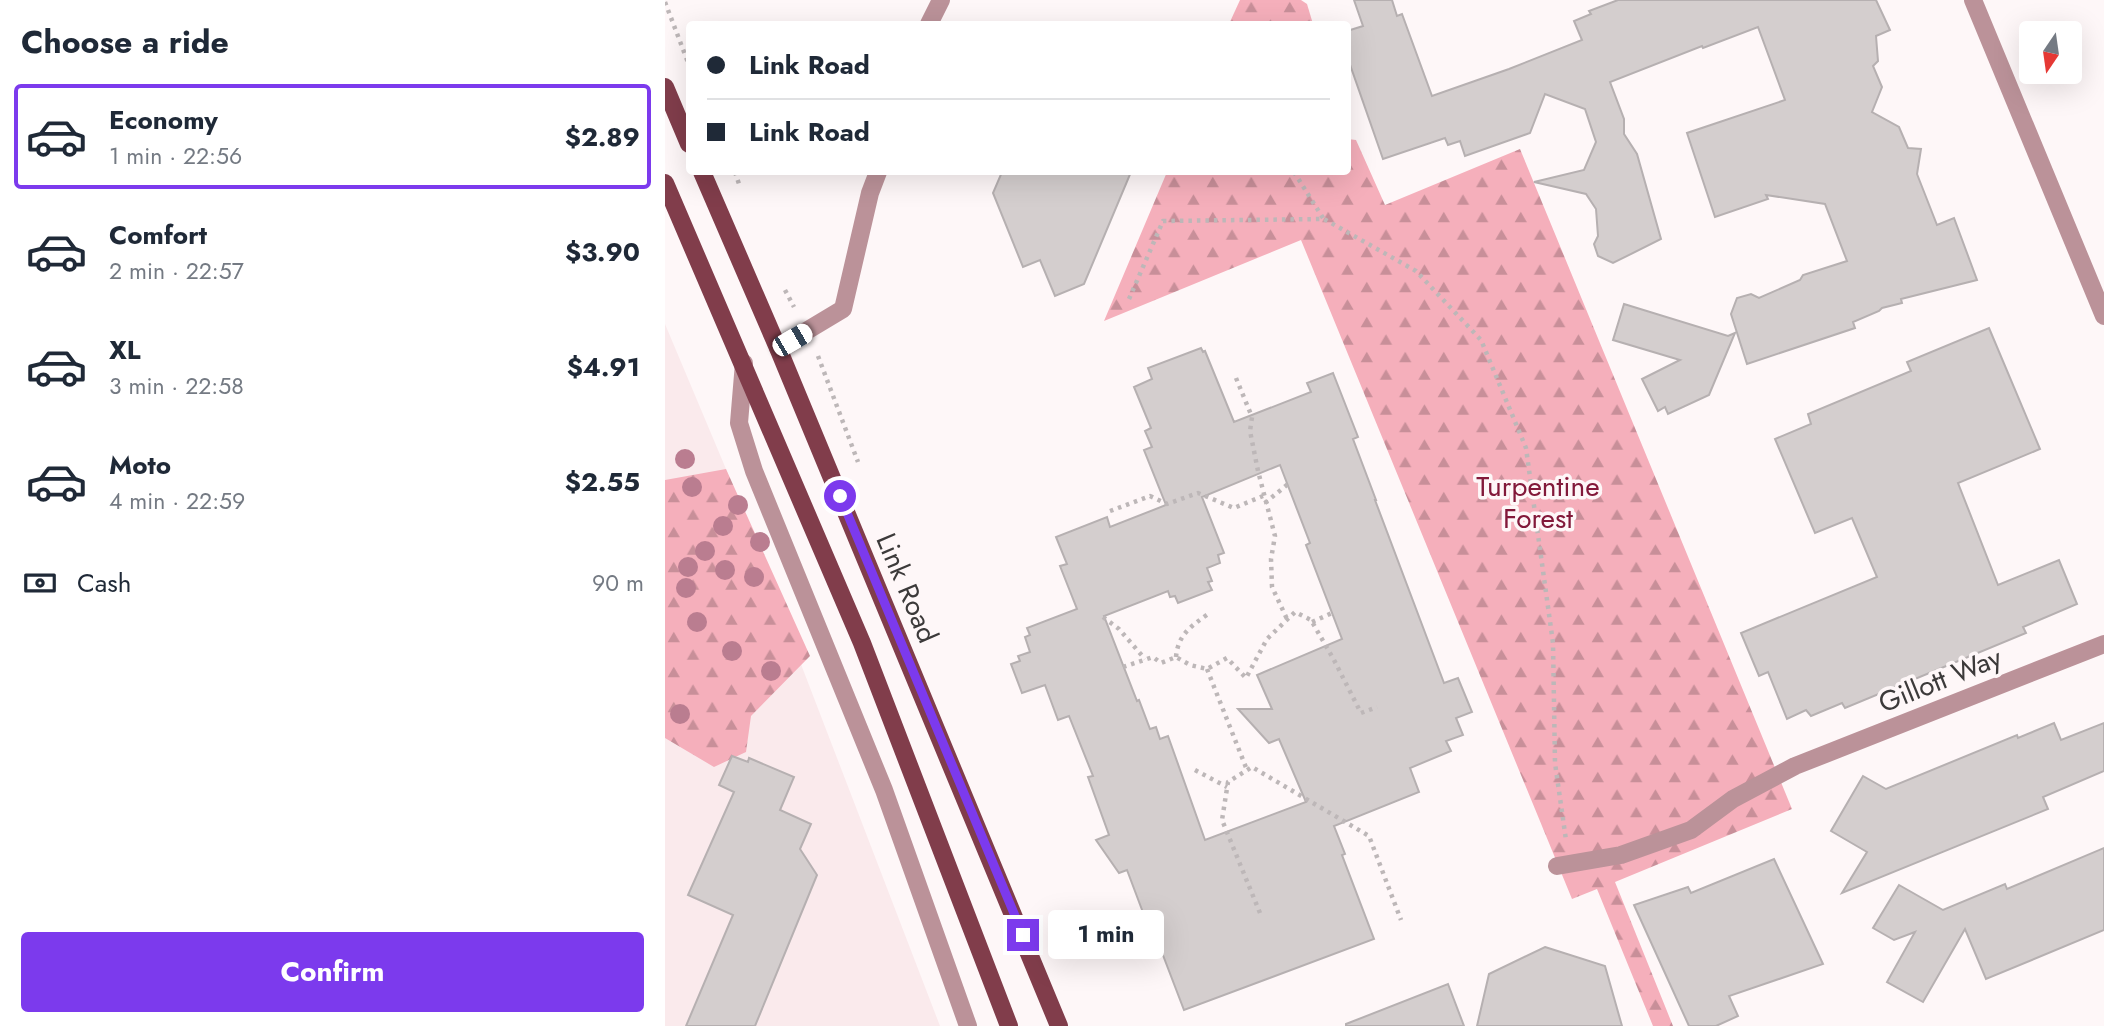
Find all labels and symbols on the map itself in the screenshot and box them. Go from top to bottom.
north arrow [2019,21,2083,84]
car [769,320,816,360]
park label: Turpentine Forest [1476,466,1600,539]
route start [824,480,856,512]
street label: Link Road [866,527,948,649]
street label: Gillott Way [1872,636,2008,723]
callout: 1 min [1047,911,1163,960]
route end [1007,919,1039,951]

